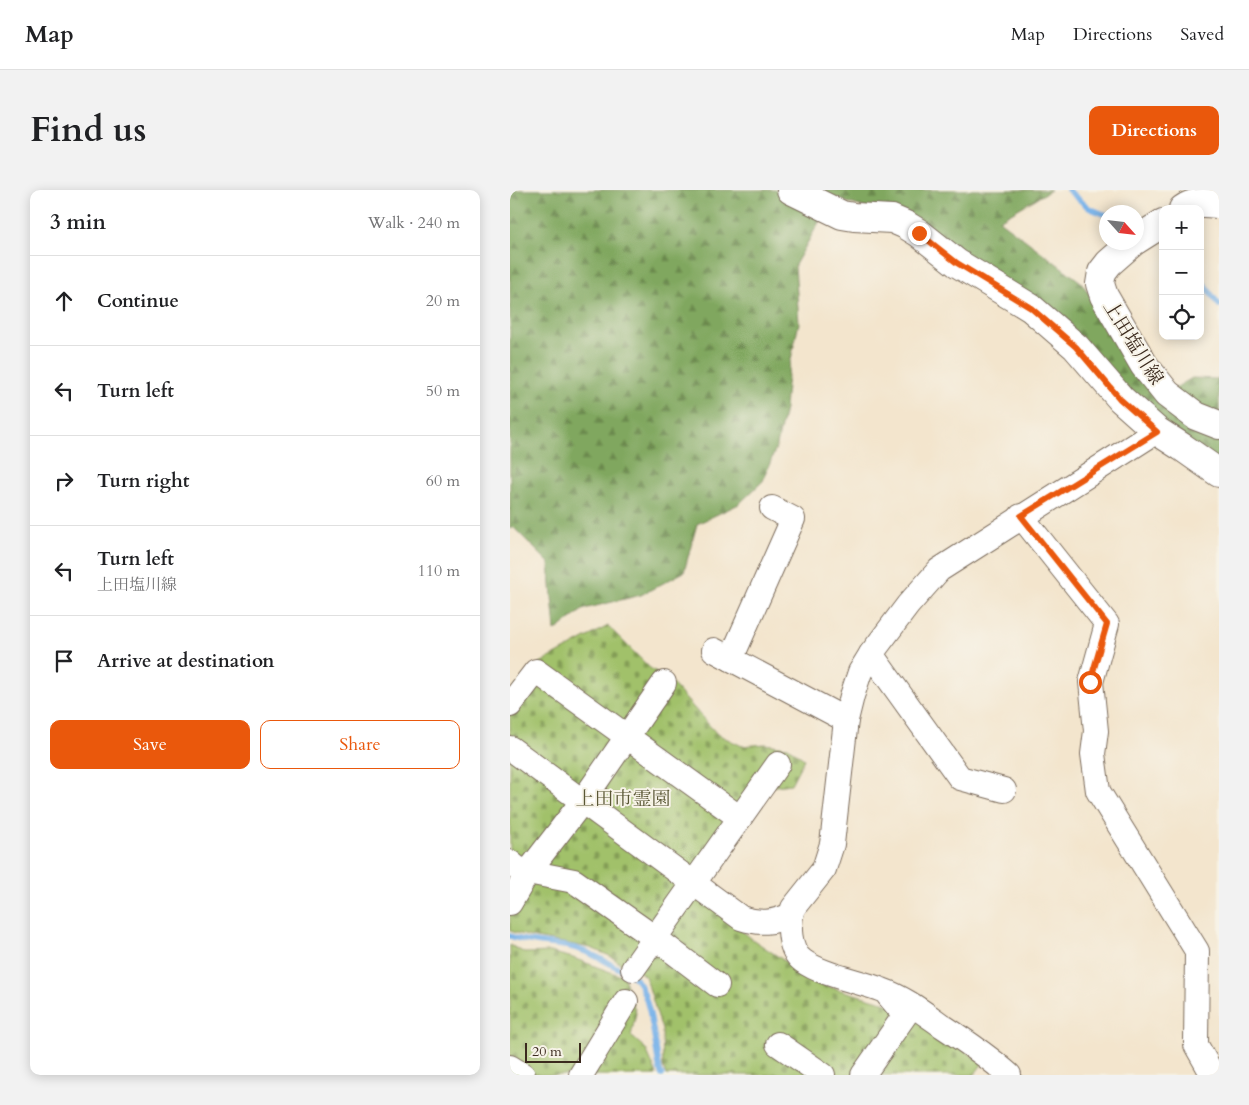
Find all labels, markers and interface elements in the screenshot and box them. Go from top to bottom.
text: Map [25,18,74,51]
text: Map [1011,22,1045,47]
text: Directions [1073,22,1152,47]
text: Saved [1180,22,1224,47]
text: Find us [30,106,146,154]
button: Directions [1089,106,1219,155]
north arrow [1099,205,1144,250]
map controls [1159,205,1204,340]
button: + [1159,205,1204,250]
text: 3 min [50,208,106,237]
text: Walk · 240 m [368,212,460,234]
route end [908,222,931,245]
button: − [1159,250,1204,295]
icon: ahead [50,287,78,315]
text: Continue [97,288,179,314]
text: 20 m [426,290,460,312]
street label: 上田塩川線 [1097,295,1169,390]
button: locate [1159,295,1204,340]
icon: left [50,377,78,405]
text: Turn left [97,378,174,404]
text: 50 m [426,380,460,402]
icon: right [50,467,78,495]
text: Turn right [97,468,189,494]
text: 60 m [426,470,460,492]
text: Turn left [97,546,174,572]
icon: left [50,557,78,585]
text: 110 m [418,560,460,582]
text: 上田塩川線 [97,574,177,596]
icon: arrive [50,647,78,675]
text: Arrive at destination [97,648,274,674]
route start [1079,671,1102,694]
button: Save [50,720,250,769]
button: Share [260,720,460,769]
park label: 上田市霊園 [575,786,671,812]
scale bar [525,1040,581,1063]
text: 20 m [532,1042,562,1061]

